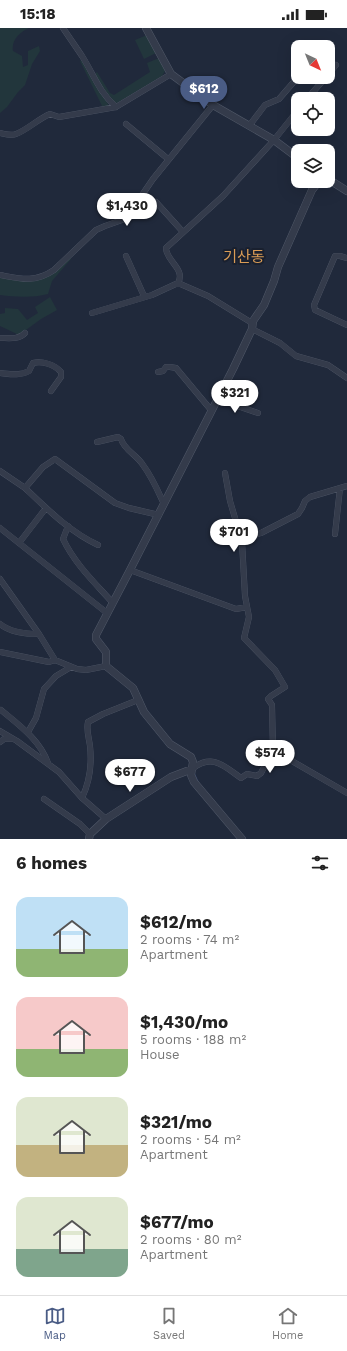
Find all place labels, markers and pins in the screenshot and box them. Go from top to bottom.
pin: $612 [180,76,228,110]
pin: $1,430 [94,193,160,227]
pin: $321 [211,380,259,414]
pin: $701 [210,519,258,553]
pin: $574 [246,740,294,774]
pin: $677 [106,759,154,793]

